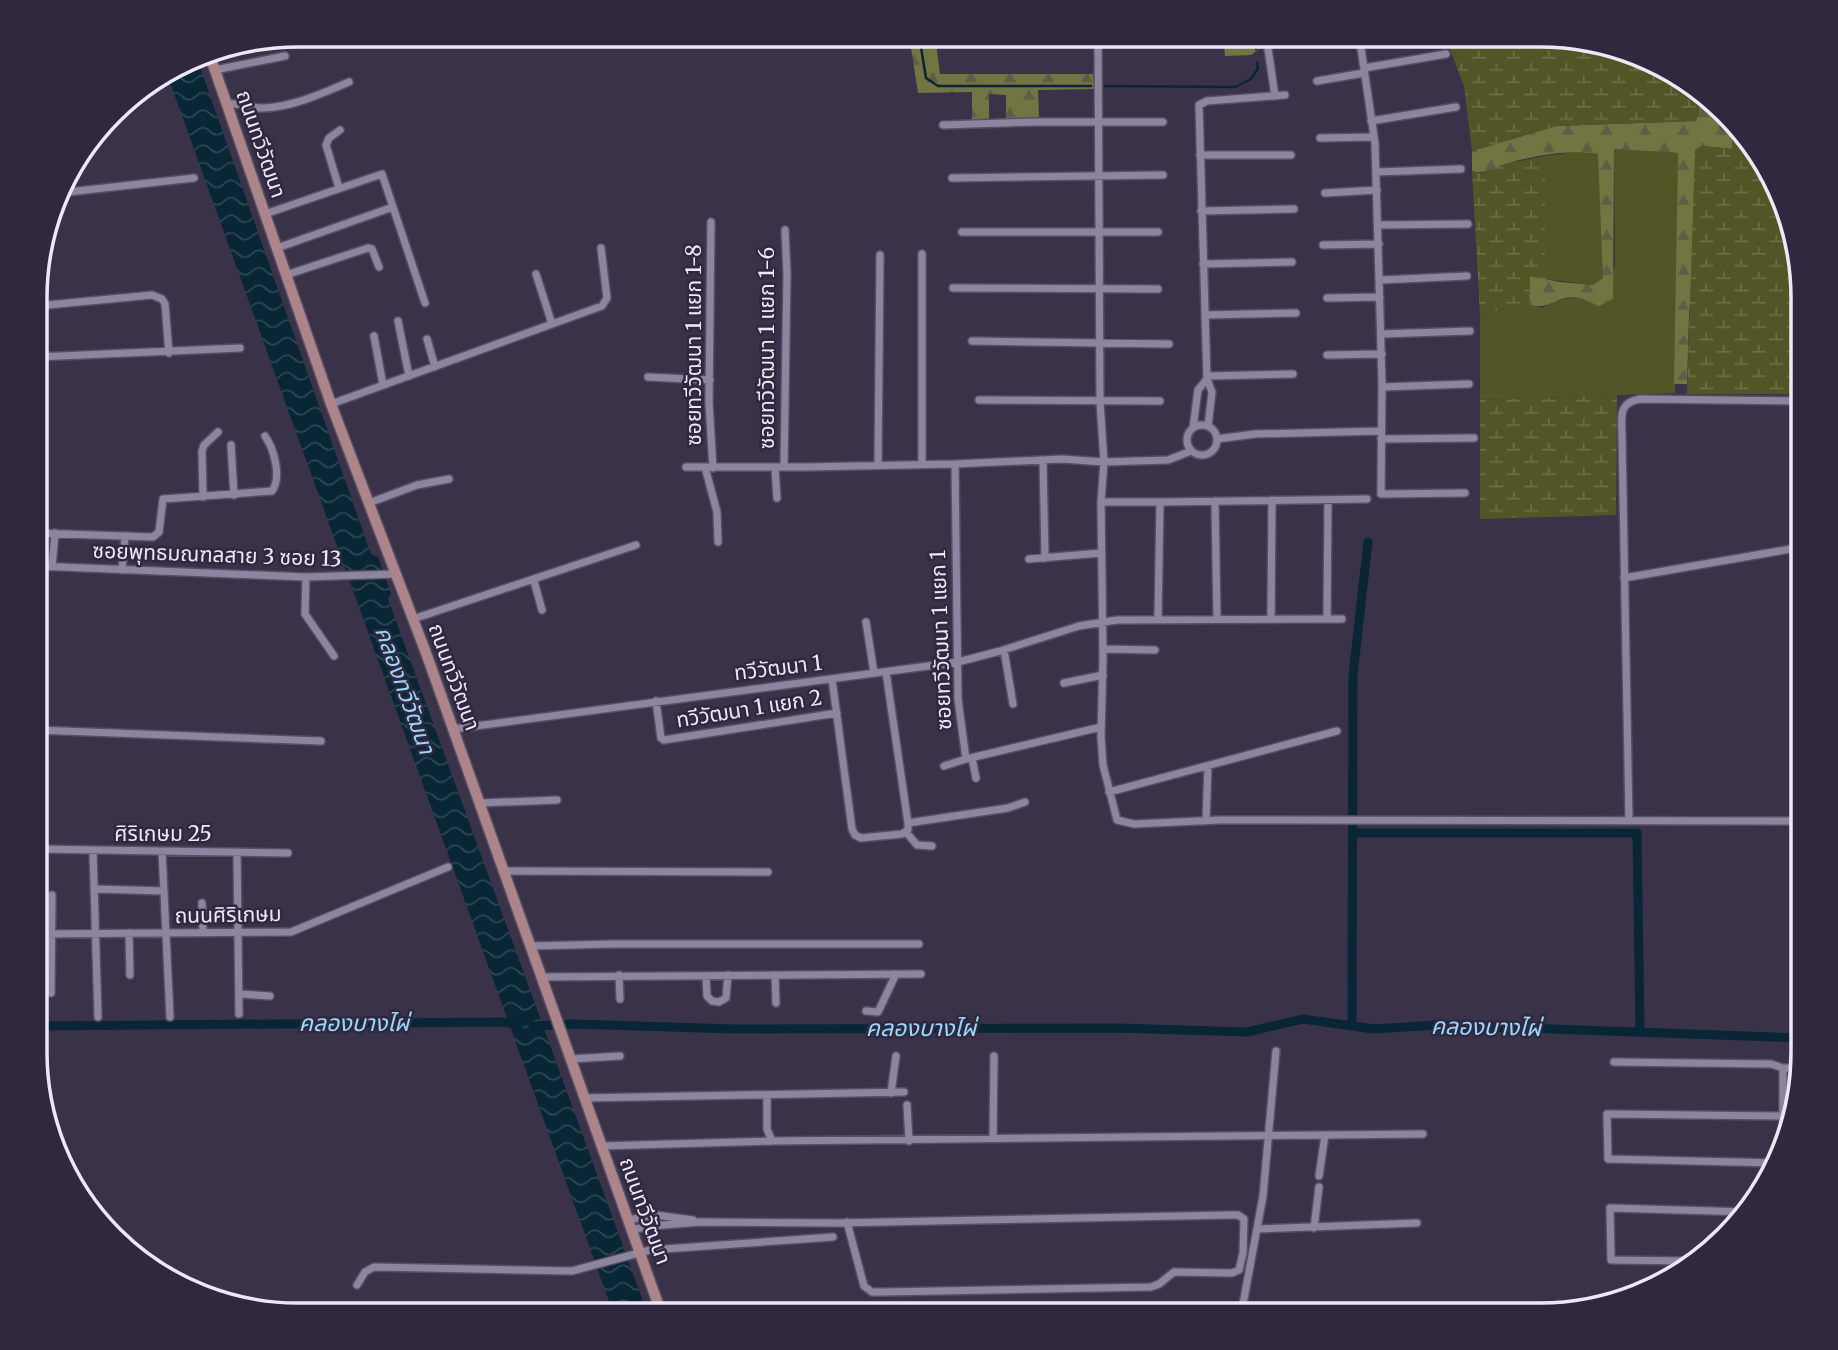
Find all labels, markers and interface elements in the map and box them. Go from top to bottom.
street label: ถนนทวีวัฒนา [230,86,293,201]
street label: ซอยทวีวัฒนา 1 แยก 1-8 [680,244,707,446]
street label: ซอยทวีวัฒนา 1 แยก 1-6 [753,247,780,449]
street label: ซอยพุทธมณฑลสาย 3 ซอย 13 [92,537,342,572]
street label: ซอยทวีวัฒนา 1 แยก 1 [924,549,957,731]
street label: ถนนทวีวัฒนา [423,619,486,734]
water label: คลองทวีวัฒนา [369,622,443,759]
street label: ทวีวัฒนา 1 [732,649,823,686]
street label: ทวีวัฒนา 1 แยก 2 [674,684,824,733]
street label: ศิริเกษม 25 [114,820,212,847]
street label: ถนนศิริเกษม [174,900,282,929]
water label: คลองบางไผ่ [299,1008,412,1037]
water label: คลองบางไผ่ [1431,1011,1544,1042]
water label: คลองบางไผ่ [866,1013,979,1042]
street label: ถนนทวีวัฒนา [614,1153,677,1268]

